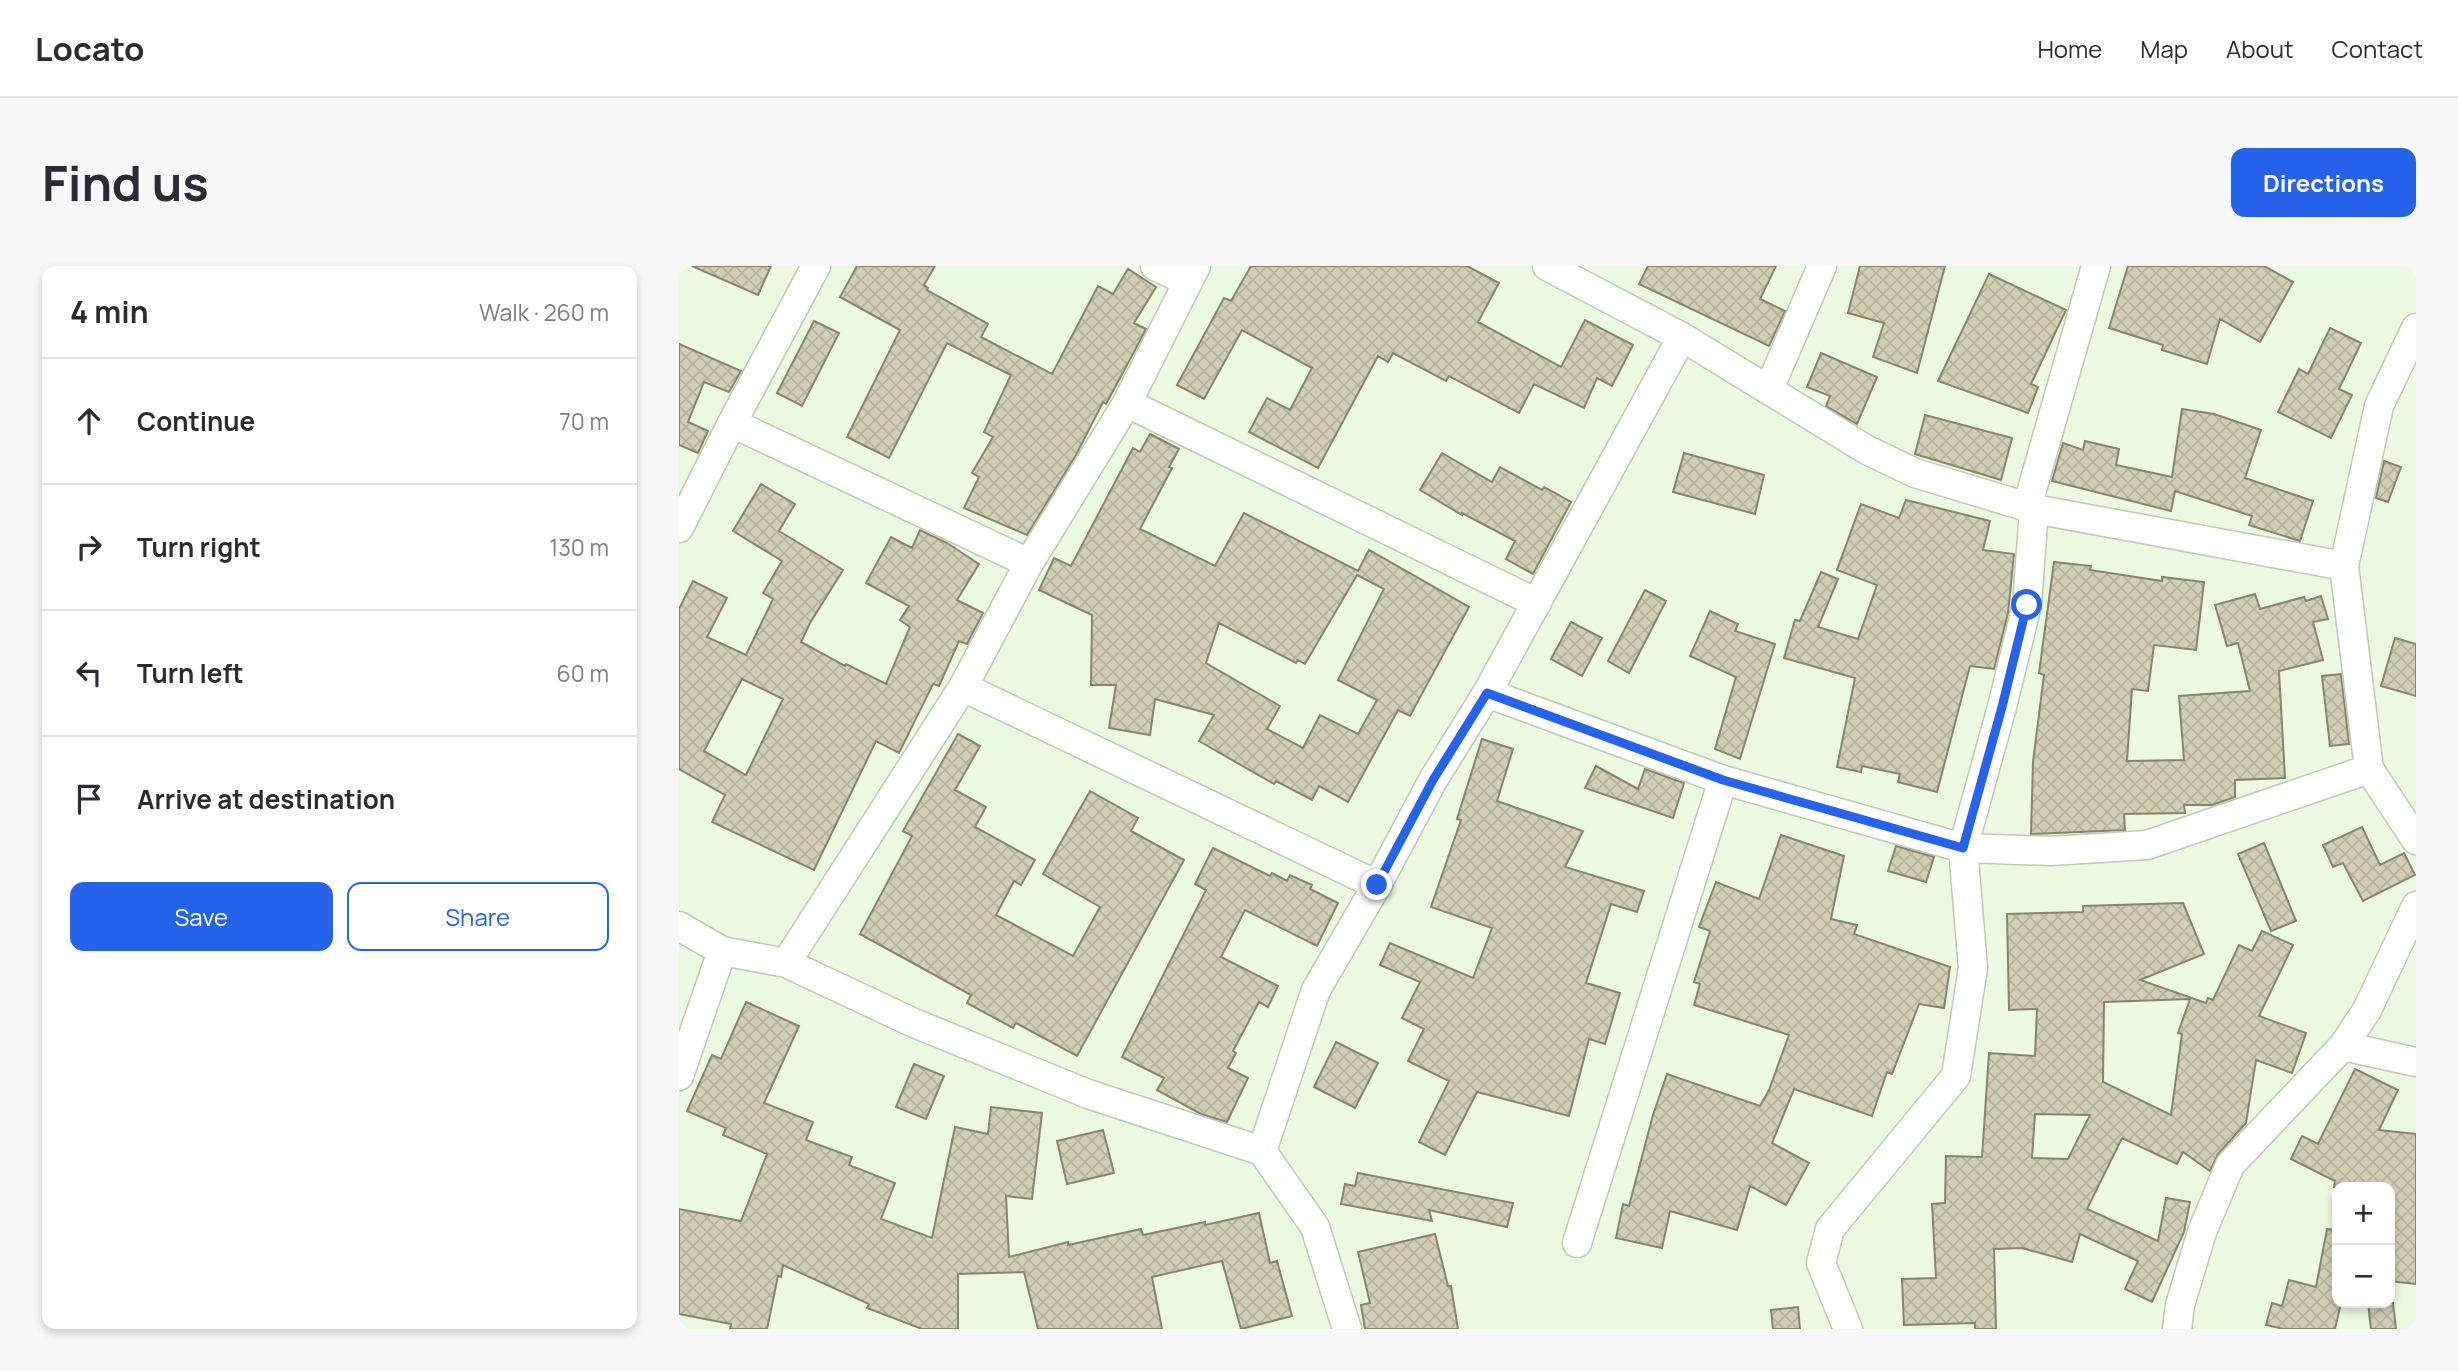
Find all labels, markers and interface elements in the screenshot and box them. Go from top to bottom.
text: Locato [35,26,145,71]
text: Home [2037,32,2102,65]
text: Map [2140,32,2188,65]
text: About [2226,32,2294,65]
text: Contact [2332,32,2423,65]
button: Directions [2231,148,2416,217]
text: Find us [42,149,209,216]
text: 4 min [70,291,148,332]
text: Walk · 260 m [479,296,609,328]
icon: ahead [70,402,108,440]
text: Continue [137,403,255,439]
text: 70 m [559,405,609,437]
icon: right [70,528,108,566]
text: Turn right [137,529,261,565]
text: 130 m [549,531,609,563]
route start [2011,589,2042,620]
icon: left [70,654,108,692]
text: Turn left [137,655,244,691]
text: 60 m [557,657,609,689]
icon: arrive [70,780,108,818]
text: Arrive at destination [137,781,395,817]
route end [1361,869,1392,900]
button: Save [70,882,333,951]
button: Share [347,882,609,951]
map controls [2332,1182,2395,1308]
button: + [2332,1182,2395,1245]
button: − [2332,1245,2395,1308]

